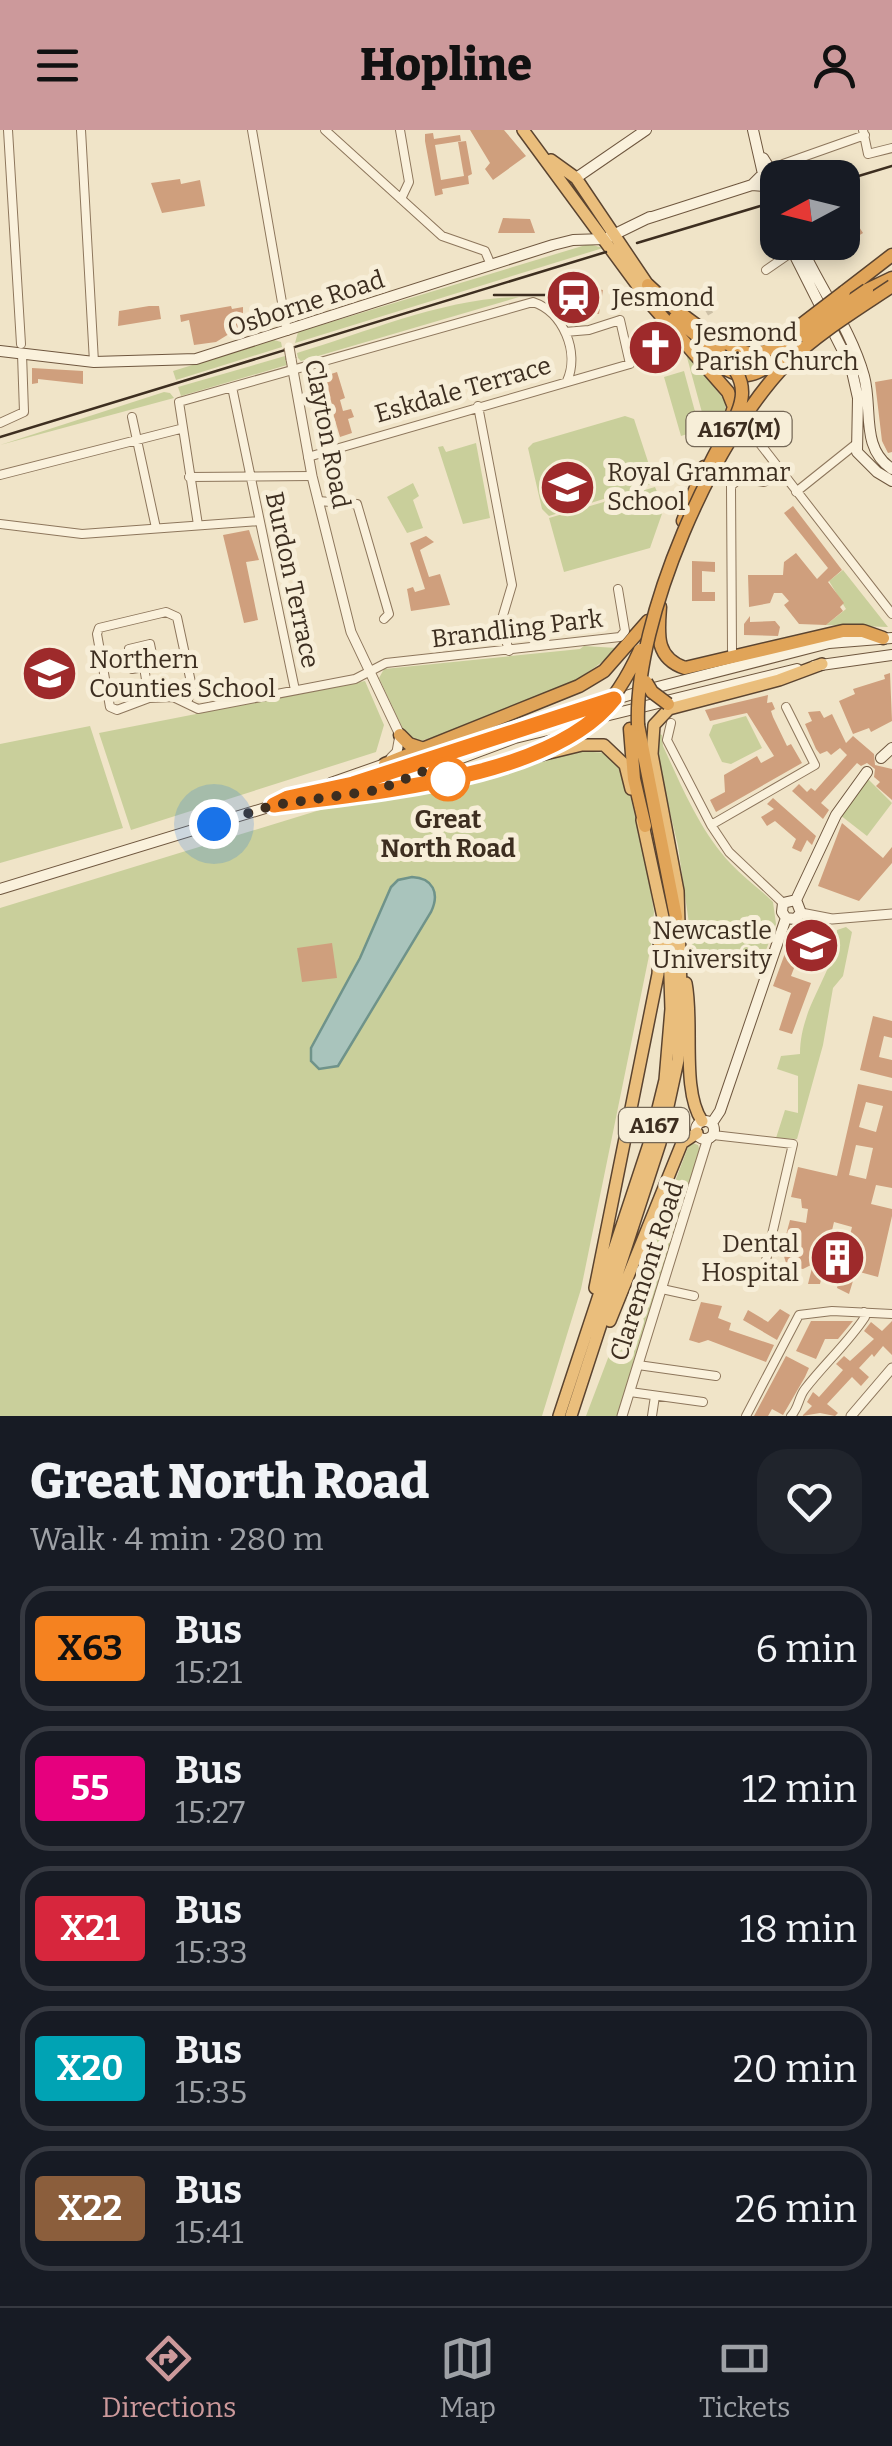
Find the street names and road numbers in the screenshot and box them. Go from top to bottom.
street label: Osborne Road [224,264,388,343]
street label: Eskdale Terrace [371,350,555,430]
street label: Clayton Road [298,357,356,511]
road number: A167(M) [686,412,792,446]
street label: Burdon Terrace [259,489,325,671]
street label: Brandling Park [430,604,605,654]
road number: A167 [619,1108,689,1142]
street label: Claremont Road [604,1177,690,1365]

